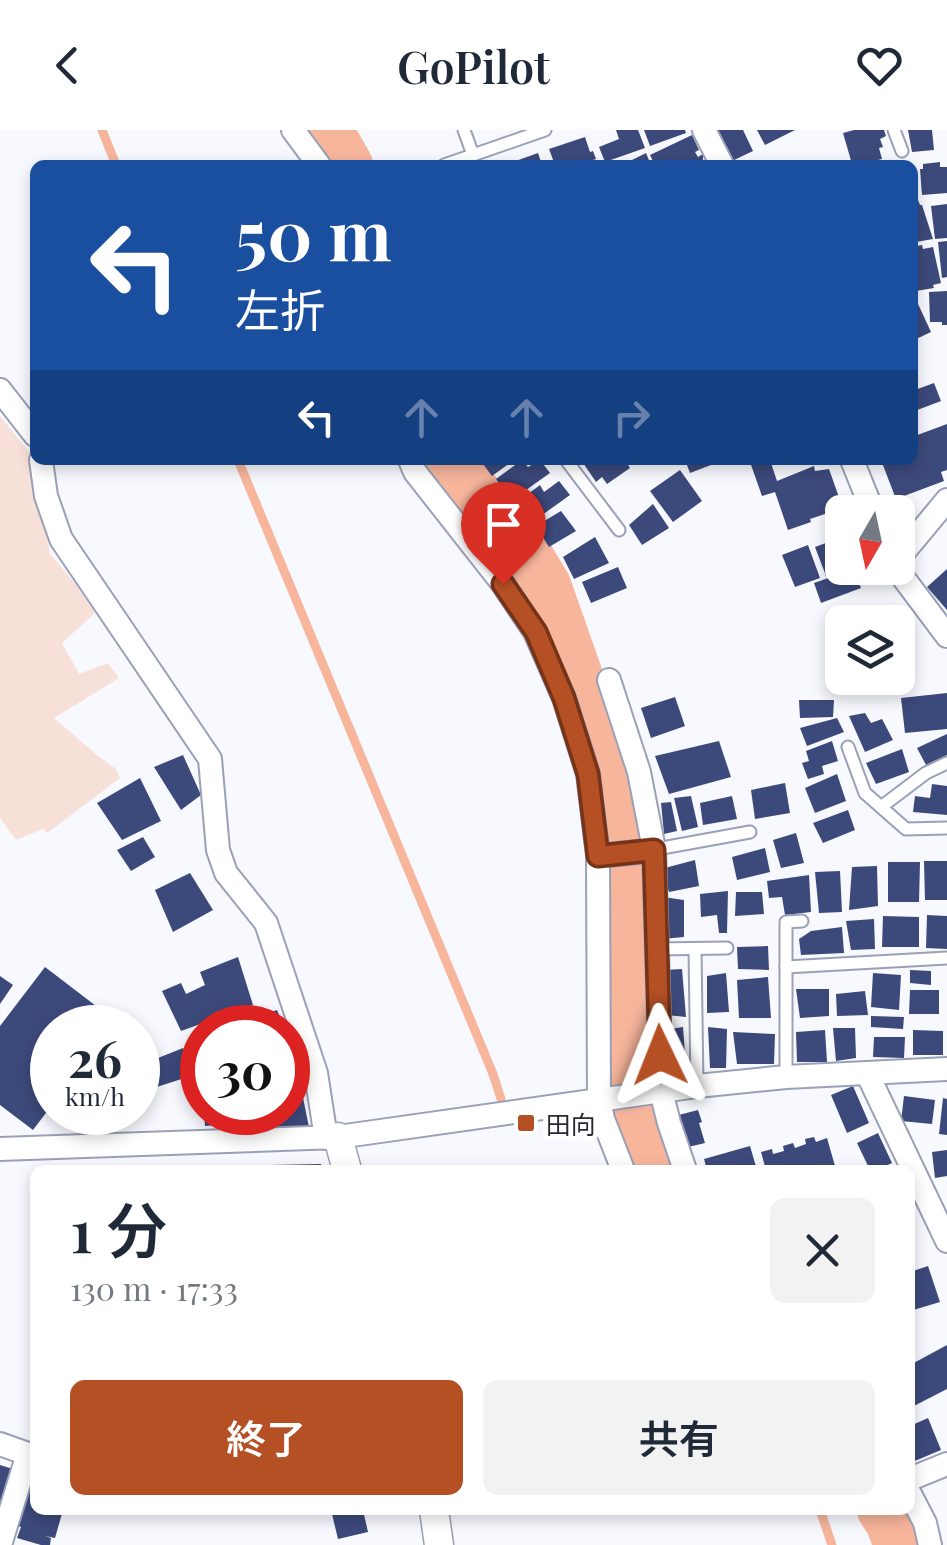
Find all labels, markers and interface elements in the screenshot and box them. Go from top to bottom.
text: GoPilot [397,35,550,95]
icon: back [40,38,95,93]
icon: heart [852,38,907,93]
text: 50 m [235,185,392,279]
icon: left [70,200,200,330]
text: 左折 [235,278,325,338]
icon: left [289,390,344,445]
icon: ahead [394,390,449,445]
icon: ahead [499,390,554,445]
icon: right [604,390,659,445]
pin [461,482,546,585]
north arrow [825,495,915,585]
map controls [825,495,915,695]
icon: arrive [476,497,531,552]
button: layers [825,605,915,695]
position arrow [608,1003,712,1107]
speed limit sign: 30 [180,1005,310,1135]
text: 26 [68,1024,122,1091]
text: km/h [65,1079,125,1112]
place label: 田向 [546,1107,596,1140]
marker: 田向 [515,1112,537,1134]
text: 1 分 [70,1188,167,1268]
button: close [770,1198,875,1303]
text: 130 m · 17:33 [70,1266,238,1309]
button: 終了 [70,1380,463,1495]
button: 共有 [483,1380,875,1495]

